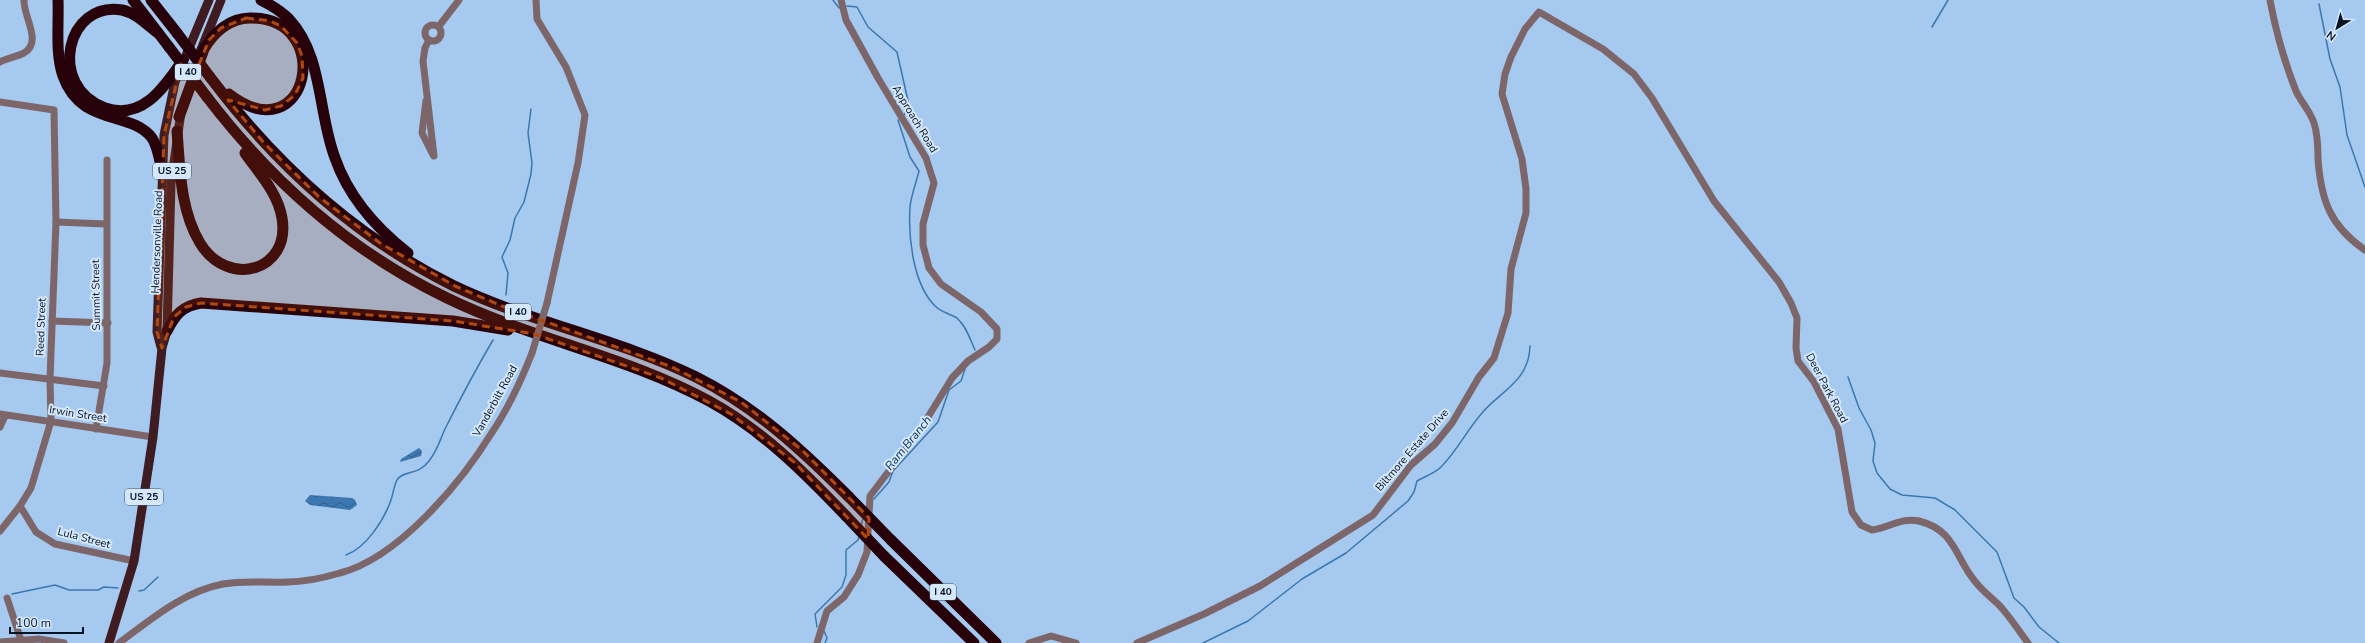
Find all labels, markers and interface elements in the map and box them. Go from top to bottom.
north arrow [2317,8,2357,48]
text: N [2323,27,2339,44]
road number: I 40 [175,64,201,80]
street label: Approach Road [889,82,941,156]
road number: US 25 [153,163,191,179]
street label: Hendersonville Road [148,190,166,294]
street label: Summit Street [88,259,104,331]
street label: Reed Street [32,298,50,356]
road number: I 40 [505,304,531,320]
street label: Deer Park Road [1802,350,1852,426]
street label: Vanderbilt Road [469,363,521,440]
street label: Irwin Street [48,402,108,426]
street label: Biltmore Estate Drive [1372,405,1452,495]
water label: Ram Branch [881,412,935,474]
road number: US 25 [125,489,163,505]
street label: Lula Street [56,524,112,552]
road number: I 40 [930,584,956,600]
scale bar [10,609,83,635]
text: 100 m [16,615,51,631]

